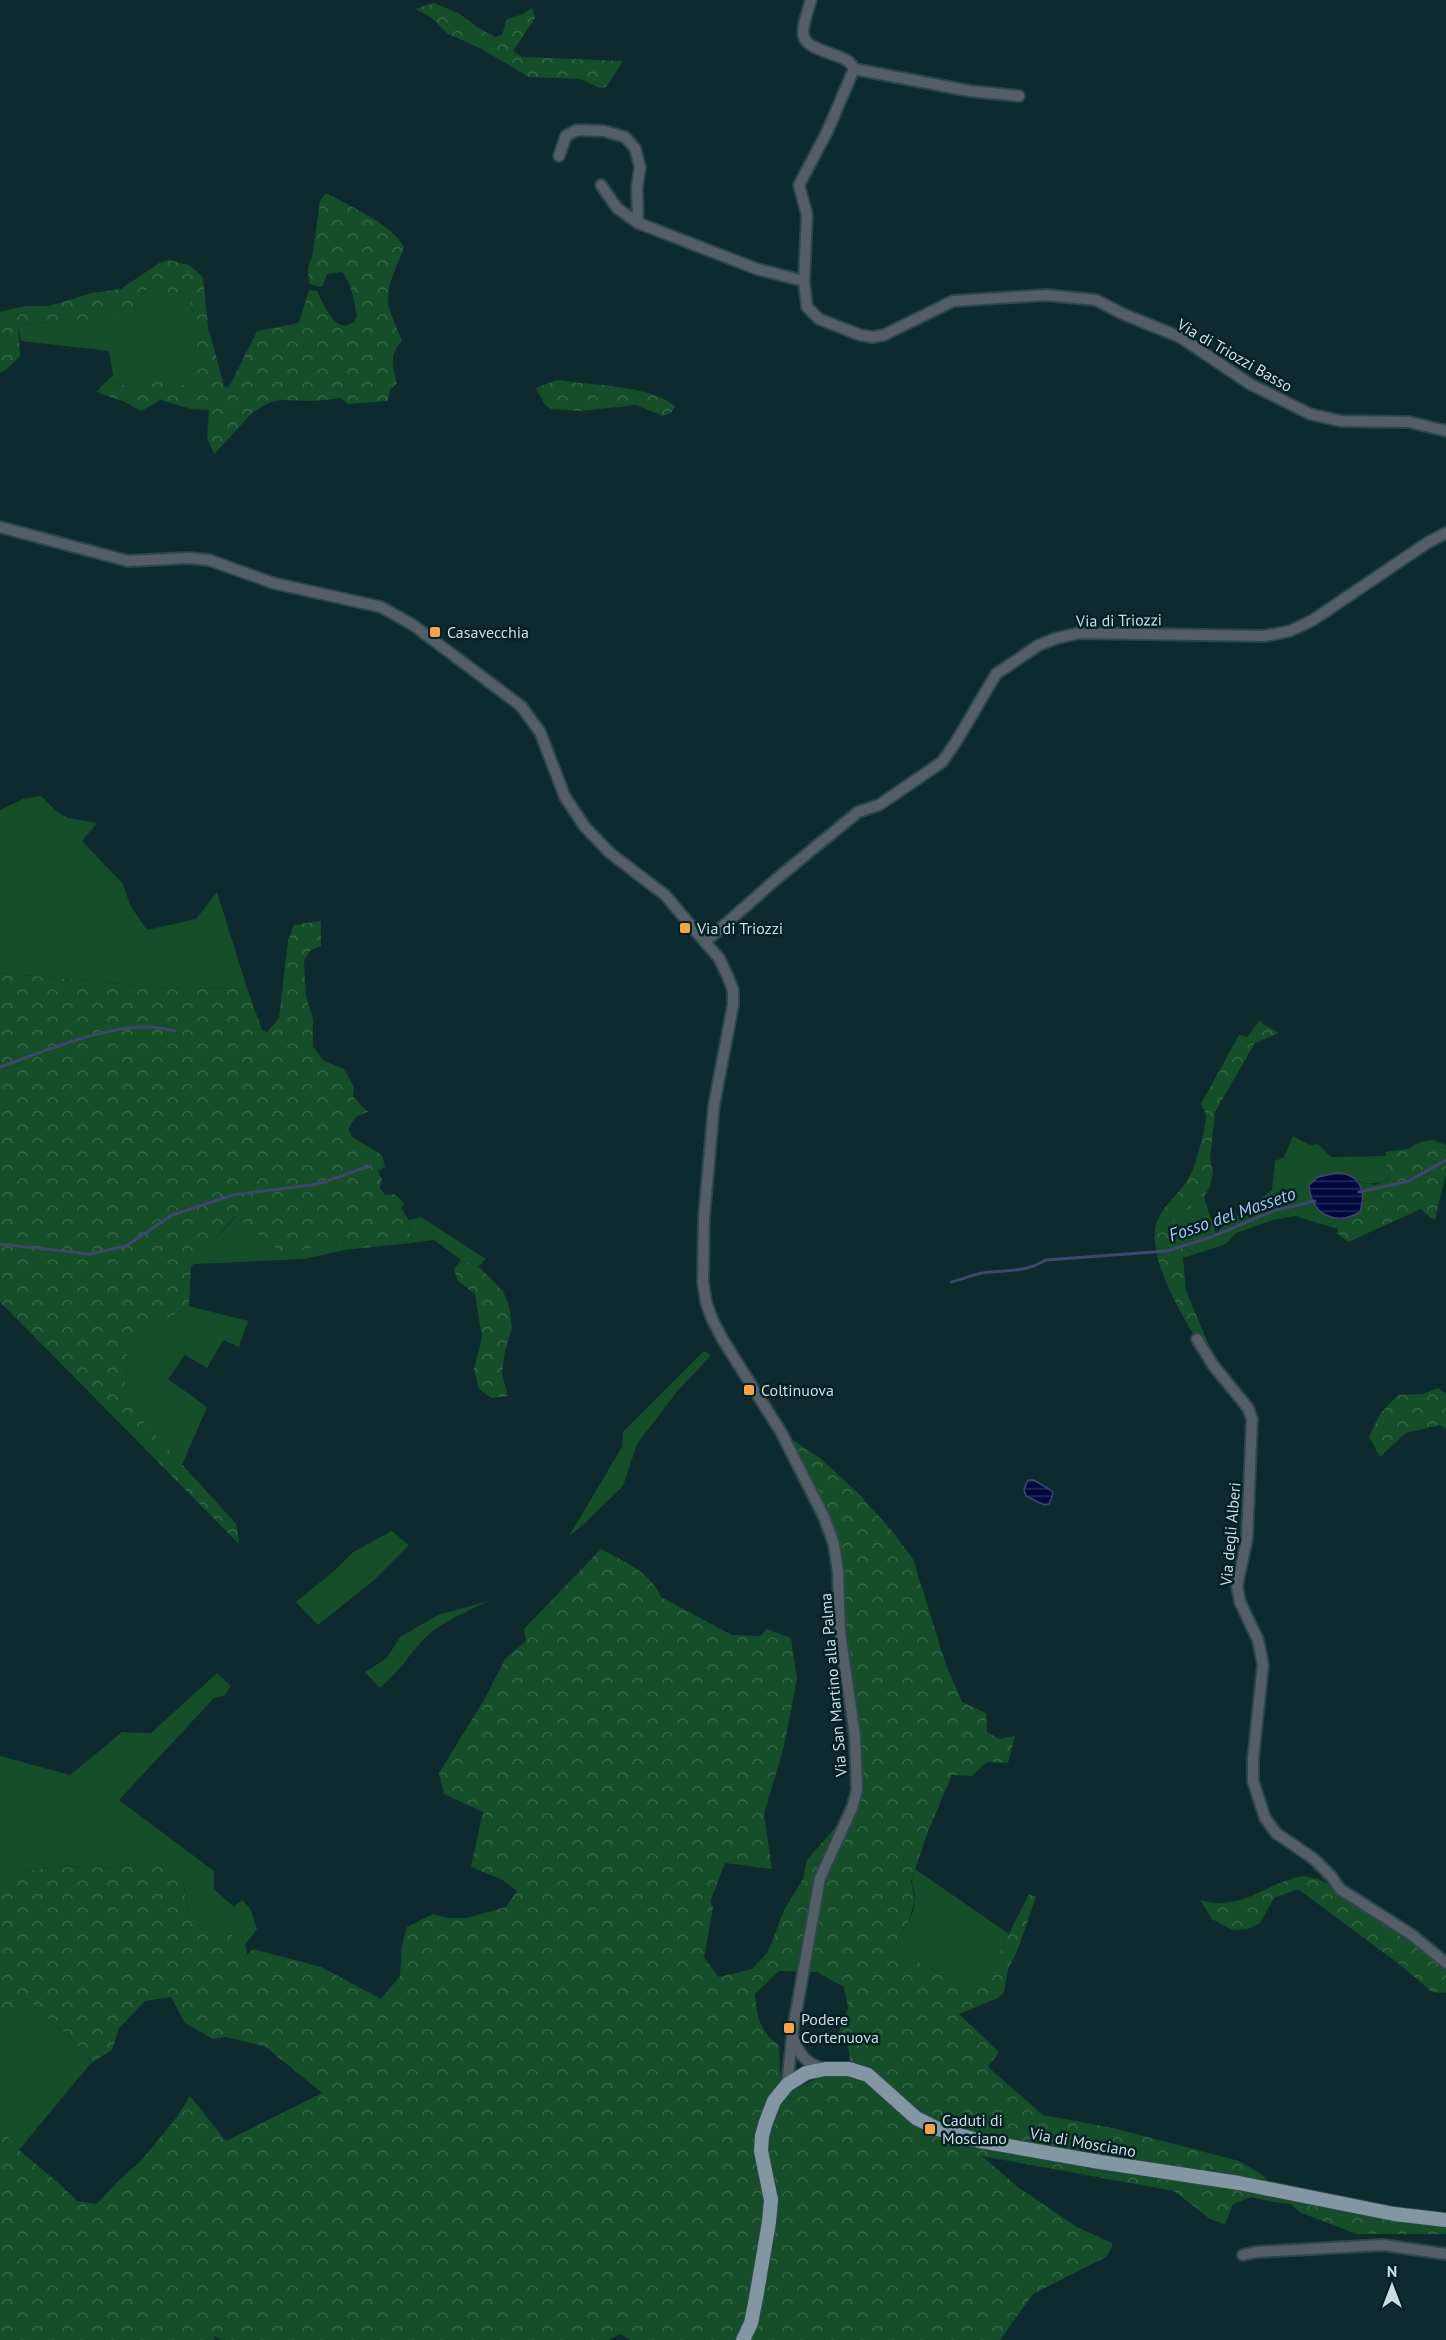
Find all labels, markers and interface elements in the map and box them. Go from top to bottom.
street label: Via di Triozzi Basso [1173,313,1296,396]
street label: Via di Triozzi [1075,609,1162,631]
place label: Casavecchia [447,622,529,642]
marker: Casavecchia [428,625,442,639]
place label: Via di Triozzi [696,918,783,938]
marker: Via di Triozzi [678,921,692,935]
water label: Fosso del Masseto [1166,1182,1299,1246]
place label: Coltinuova [761,1380,834,1400]
marker: Coltinuova [742,1383,756,1397]
street label: Via degli Alberi [1215,1481,1244,1588]
street label: Via San Martino alla Palma [815,1592,851,1779]
place label: Podere Cortenuova [801,2009,879,2047]
marker: Podere Cortenuova [782,2021,796,2035]
place label: Caduti di Mosciano [942,2110,1007,2148]
marker: Caduti di Mosciano [923,2122,937,2136]
street label: Via di Mosciano [1027,2123,1138,2161]
north arrow [1362,2256,1422,2316]
text: N [1387,2261,1397,2281]

